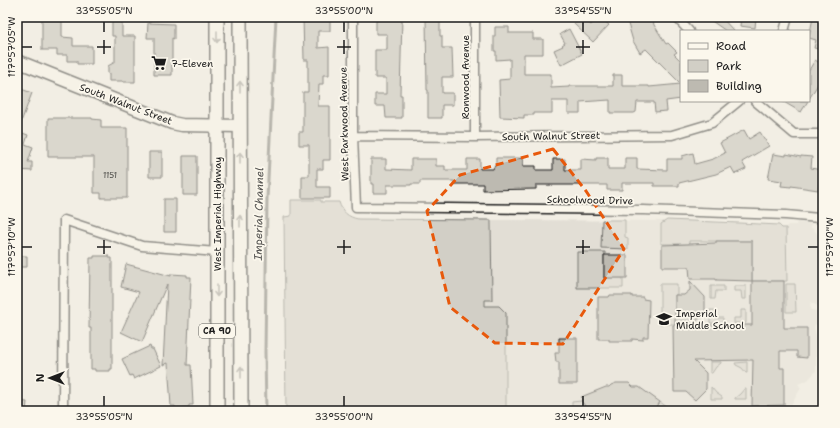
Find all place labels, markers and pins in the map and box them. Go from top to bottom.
supermarket icon: 7-Eleven [150,54,168,72]
place label: 7-Eleven [171,57,213,70]
place label: Imperial Middle School [676,307,744,332]
school or university icon: Imperial Middle School [655,310,673,328]

